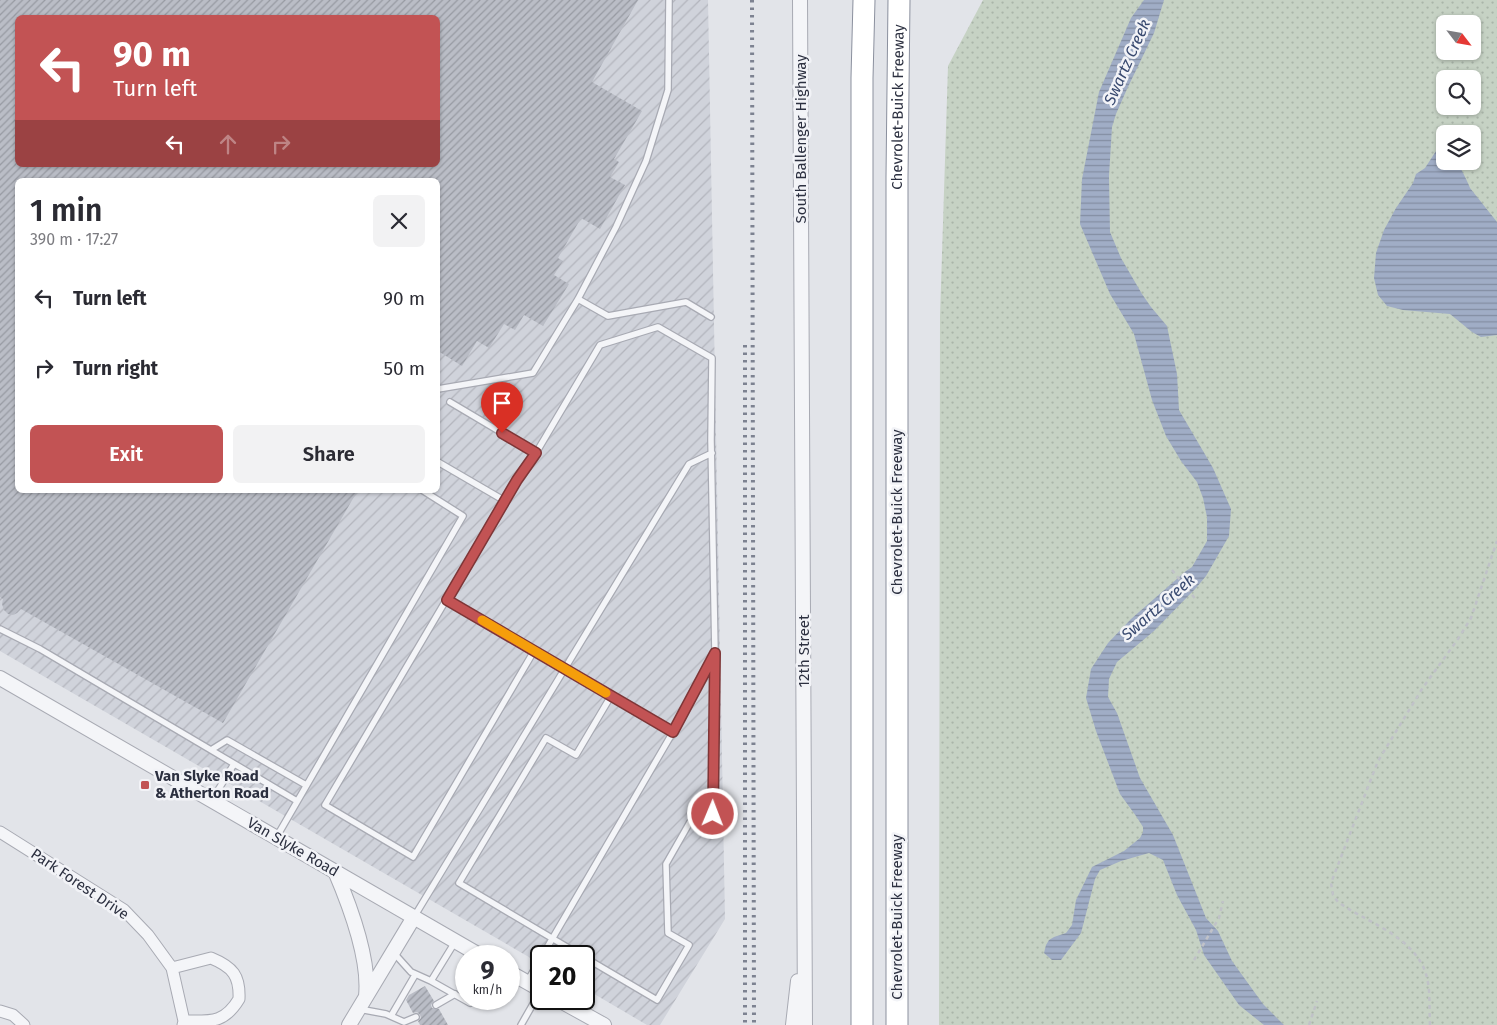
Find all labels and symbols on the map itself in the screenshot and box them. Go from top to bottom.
north arrow [1436,15,1481,60]
water label: Swartz Creek [1099,16,1154,109]
street label: Chevrolet-Buick Freeway [888,24,908,190]
street label: South Ballenger Highway [792,54,810,224]
pin [481,382,523,433]
street label: Chevrolet-Buick Freeway [888,429,906,595]
water label: Swartz Creek [1117,570,1199,645]
street label: 12th Street [795,614,813,687]
place label: Van Slyke Road & Atherton Road [154,767,269,802]
marker: Van Slyke Road & Atherton Road [139,779,151,791]
position arrow [686,787,738,839]
street label: Van Slyke Road [244,814,342,880]
street label: Chevrolet-Buick Freeway [888,834,906,1000]
street label: Park Forest Drive [28,845,132,923]
speed limit sign: 20 [530,945,595,1010]

